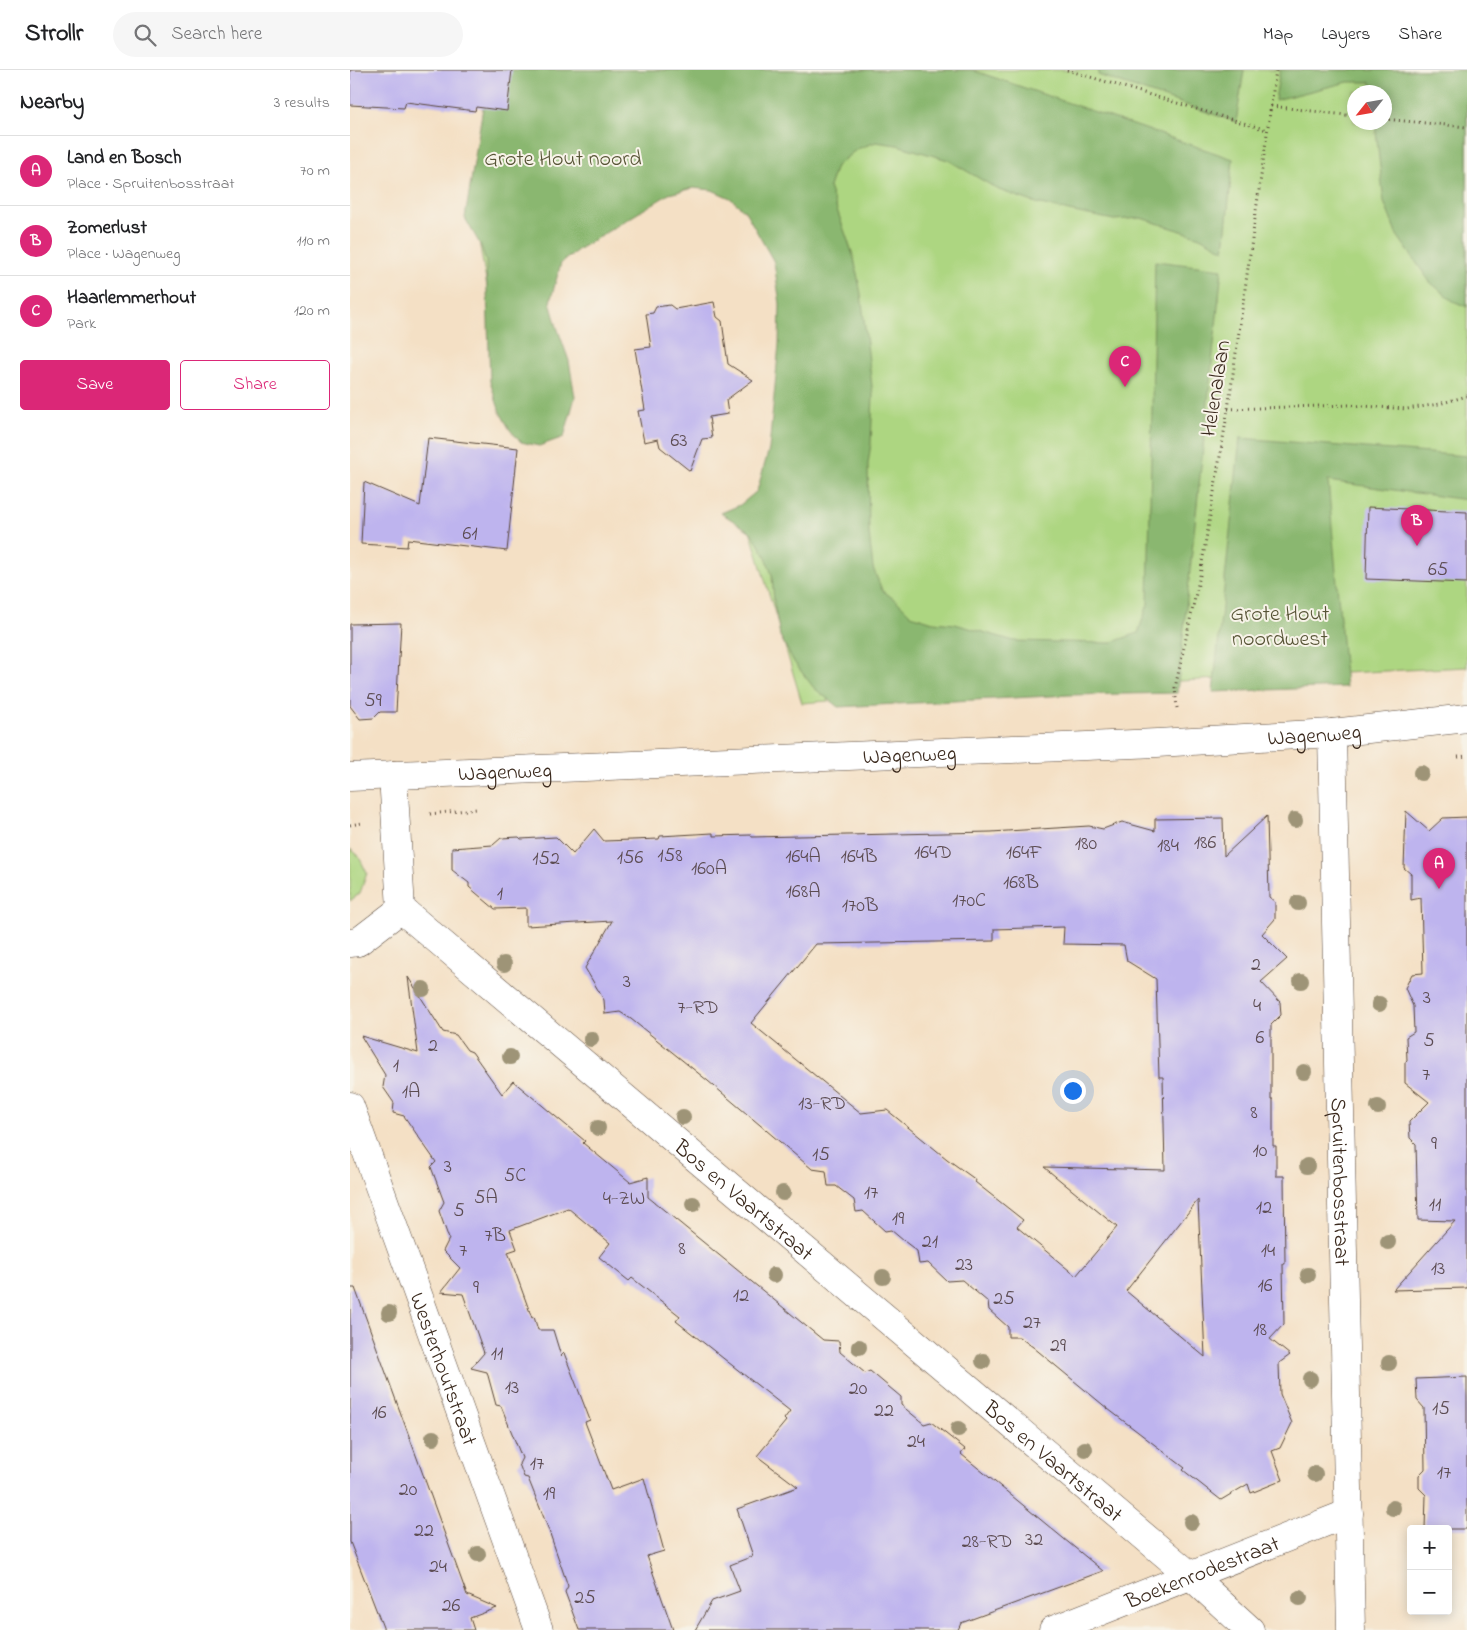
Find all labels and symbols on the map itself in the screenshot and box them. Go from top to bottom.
north arrow [1347,85,1392,130]
park label: Grote Hout noord [484,144,642,176]
street label: Helenalaan [1194,338,1240,439]
pin: C [1109,346,1141,387]
house number: 63 [670,427,688,456]
pin: B [1401,505,1433,546]
house number: 61 [462,520,478,549]
house number: 65 [1428,556,1448,585]
park label: Grote Hout noordwest [1231,599,1330,656]
house number: 59 [364,687,382,716]
street label: Wagenweg [1266,717,1363,756]
street label: Wagenweg [862,738,957,774]
street label: Wagenweg [457,756,553,791]
house number: 186 [1194,829,1217,858]
house number: 180 [1075,830,1098,859]
house number: 184 [1157,832,1179,861]
house number: 164D [914,839,952,868]
house number: 164F [1006,839,1042,868]
house number: 158 [657,842,683,871]
house number: 164A [785,843,821,872]
house number: 164B [841,843,877,872]
house number: 156 [617,844,643,873]
house number: 152 [532,845,560,874]
pin: A [1423,848,1455,889]
house number: 160A [691,855,727,884]
house number: 168B [1003,869,1039,898]
house number: 168A [786,878,820,907]
house number: 1 [497,880,503,909]
house number: 170C [952,887,986,916]
house number: 170B [842,892,878,921]
house number: 2 [1251,951,1261,980]
house number: 3 [623,968,631,997]
house number: 3 [1423,984,1431,1013]
house number: 4 [1253,992,1261,1021]
house number: 7-RD [677,994,719,1023]
house number: 6 [1256,1024,1265,1053]
house number: 5 [1423,1027,1435,1056]
house number: 2 [428,1032,438,1061]
house number: 1 [393,1052,399,1081]
house number: 7 [1422,1061,1430,1090]
house number: 1A [402,1078,420,1107]
your location [1060,1078,1086,1104]
house number: 13-RD [798,1090,846,1119]
street label: Spruitenbosstraat [1321,1097,1356,1267]
house number: 8 [1250,1099,1258,1128]
house number: 9 [1431,1130,1437,1159]
street label: Bos en Vaartstraat [665,1132,820,1270]
house number: 10 [1253,1137,1268,1166]
house number: 15 [812,1141,830,1170]
house number: 3 [444,1153,452,1182]
house number: 5C [504,1162,526,1191]
house number: 17 [864,1179,878,1208]
house number: 5A [474,1184,498,1213]
house number: 4-ZW [603,1185,645,1214]
house number: 11 [1429,1191,1441,1220]
house number: 12 [1256,1194,1272,1223]
house number: 5 [453,1197,465,1226]
house number: 19 [892,1205,904,1234]
house number: 7B [484,1222,506,1251]
house number: 21 [922,1228,938,1257]
house number: 8 [678,1235,686,1264]
house number: 7 [459,1237,467,1266]
house number: 14 [1261,1237,1275,1266]
house number: 23 [955,1251,973,1280]
house number: 13 [1431,1255,1445,1284]
house number: 16 [1257,1272,1273,1301]
house number: 9 [473,1274,479,1303]
house number: 12 [733,1282,749,1311]
house number: 25 [993,1285,1015,1314]
street label: Westerhoutstraat [400,1288,484,1451]
house number: 27 [1023,1309,1041,1338]
house number: 18 [1253,1316,1267,1345]
house number: 29 [1050,1332,1066,1361]
house number: 11 [491,1340,503,1369]
house number: 13 [505,1374,519,1403]
house number: 20 [849,1375,868,1404]
street label: Bos en Vaartstraat [975,1394,1130,1532]
house number: 15 [1432,1395,1450,1424]
house number: 22 [874,1397,894,1426]
house number: 16 [371,1399,387,1428]
house number: 24 [907,1428,925,1457]
house number: 17 [530,1450,544,1479]
house number: 17 [1437,1459,1451,1488]
house number: 20 [399,1476,418,1505]
house number: 19 [543,1480,555,1509]
house number: 22 [414,1517,434,1546]
house number: 32 [1025,1526,1043,1555]
house number: 28-RD [962,1528,1012,1557]
street label: Boekenrodestraat [1120,1529,1285,1619]
house number: 24 [429,1553,447,1582]
house number: 25 [574,1584,596,1613]
house number: 26 [442,1592,461,1621]

